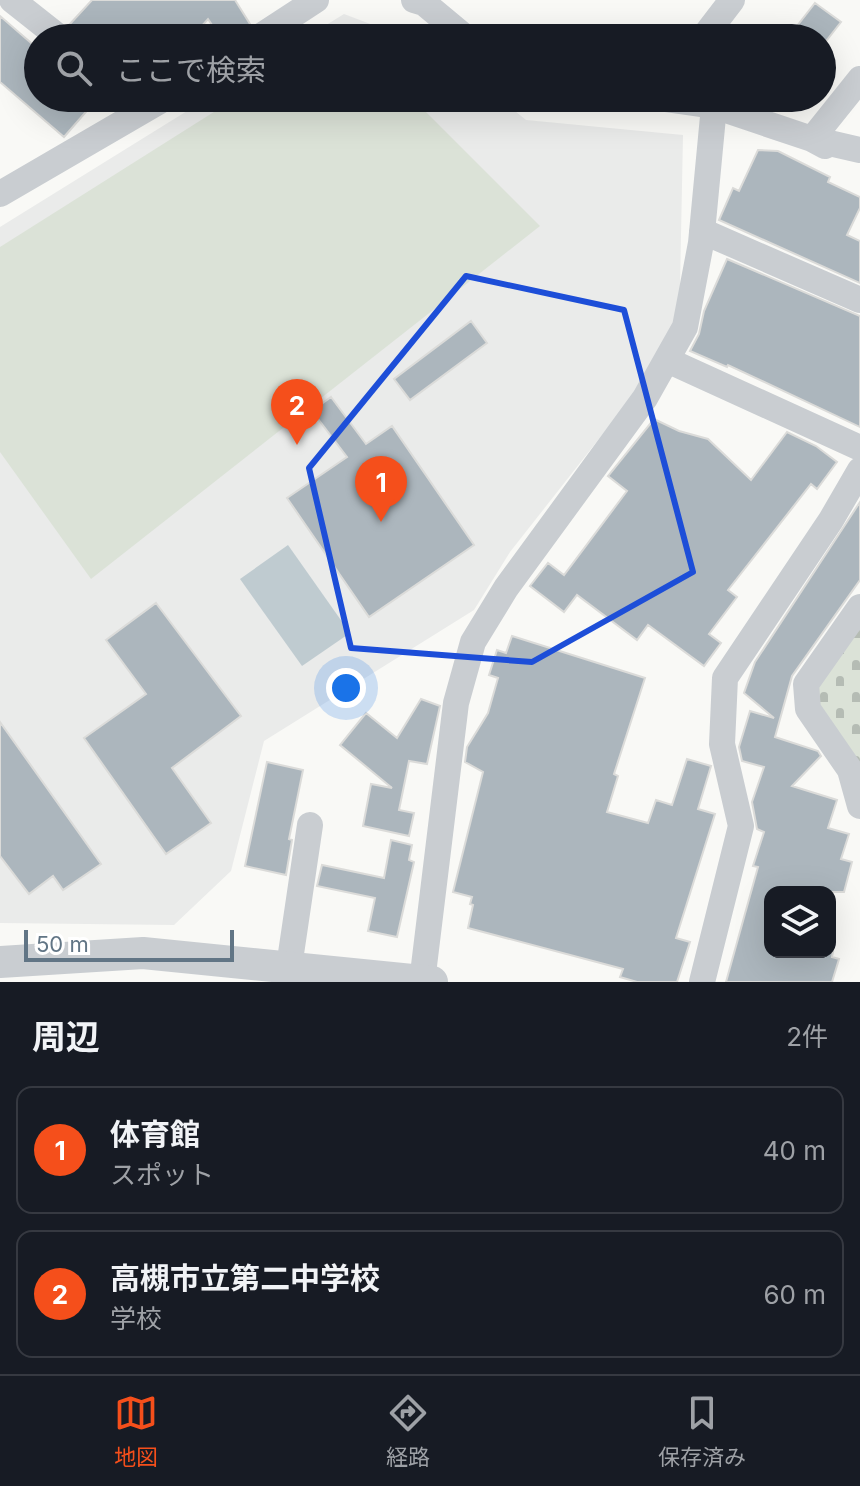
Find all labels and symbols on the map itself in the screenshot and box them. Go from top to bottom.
pin: 2 [271,379,323,445]
pin: 1 [355,456,407,522]
your location [326,668,366,708]
scale bar [24,926,234,962]

